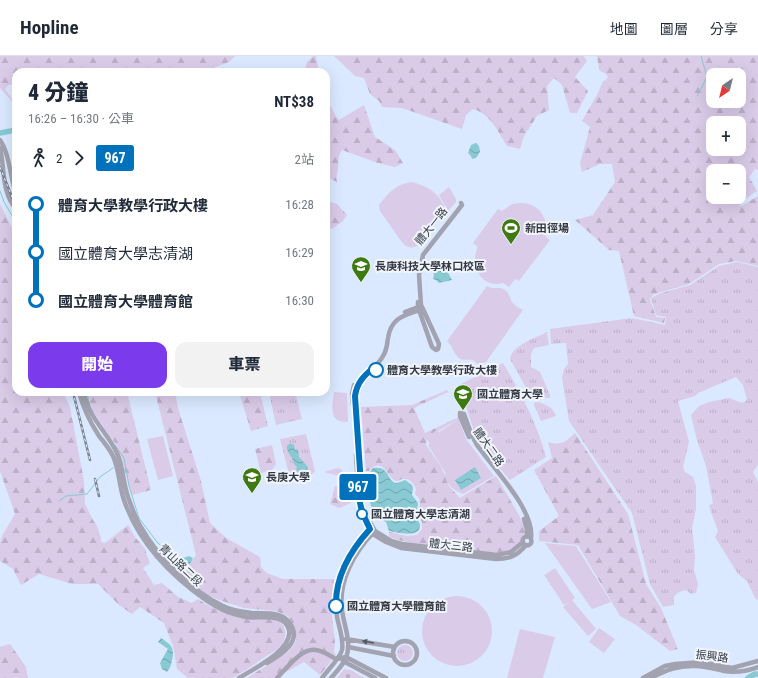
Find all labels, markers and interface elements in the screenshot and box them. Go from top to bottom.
text: Hopline [20,16,79,39]
text: 地圖 [610,21,638,37]
text: 圖層 [660,21,688,37]
text: 分享 [710,21,738,37]
north arrow [706,68,746,108]
map controls [706,68,746,204]
text: 4 分鐘 [28,80,88,105]
text: NT$38 [274,93,314,111]
text: 16:26 – 16:30 · 公車 [28,111,134,126]
button: + [706,116,746,156]
icon: walk [28,147,50,169]
icon: forward [68,147,90,169]
text: 967 [104,150,126,166]
text: 2 [56,151,62,166]
text: 2站 [295,152,314,167]
button: − [706,164,746,204]
text: 體育大學教學行政大樓 [58,197,208,215]
text: 16:28 [285,197,314,212]
street label: 體大一路 [413,205,450,248]
sports icon: 新田徑場 [500,217,522,245]
place label: 新田徑場 [525,222,569,235]
text: 國立體育大學志清湖 [58,245,193,263]
text: 16:29 [285,245,314,260]
school or university icon: 長庚科技大學林口校區 [350,255,372,283]
place label: 長庚科技大學林口校區 [375,260,485,273]
text: 國立體育大學體育館 [58,293,193,311]
text: 16:30 [285,293,314,308]
button: 開始 [28,342,167,388]
button: 車票 [175,342,314,388]
marker: 體育大學教學行政大樓 [368,362,384,378]
place label: 體育大學教學行政大樓 [387,364,497,377]
school or university icon: 國立體育大學 [452,383,474,411]
place label: 國立體育大學 [477,388,543,401]
street label: 體大二路 [471,426,507,469]
school or university icon: 長庚大學 [241,466,263,494]
place label: 長庚大學 [266,471,310,484]
line badge: 967 [335,474,381,500]
text: 967 [347,479,369,495]
marker: 國立體育大學志清湖 [356,508,368,520]
place label: 國立體育大學志清湖 [371,508,470,521]
street label: 體大三路 [428,537,474,554]
street label: 青山路二段 [156,542,205,589]
marker: 國立體育大學體育館 [328,598,344,614]
place label: 國立體育大學體育館 [347,600,446,613]
one-way arrow [362,639,375,645]
street label: 振興路 [695,648,729,665]

